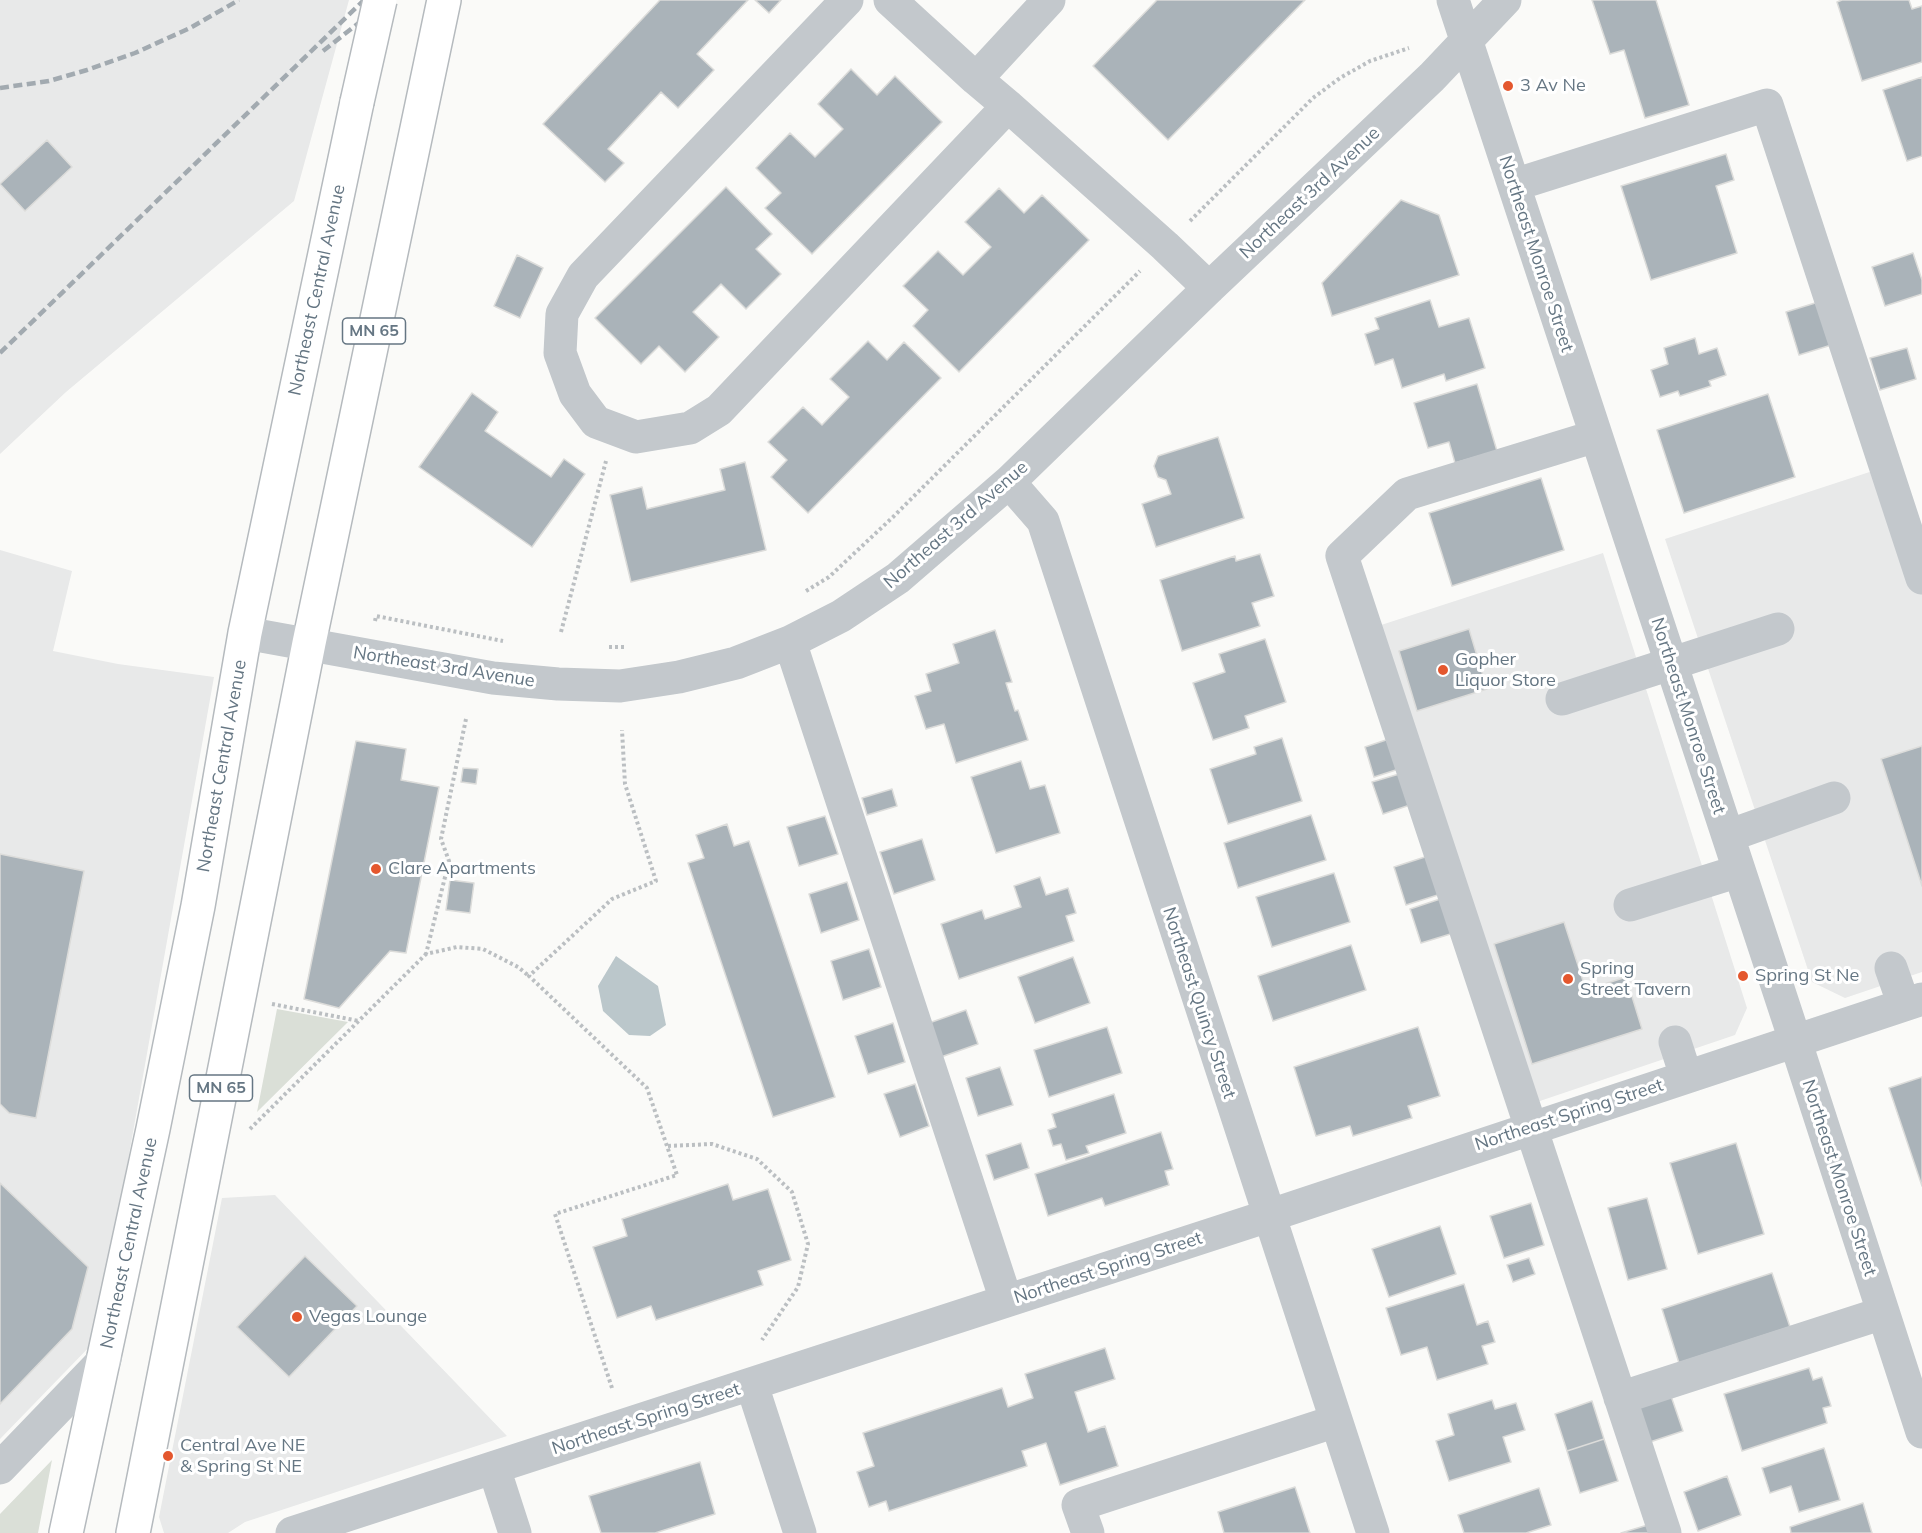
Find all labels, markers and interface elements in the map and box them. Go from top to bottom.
place label: 3 Av Ne [1520,75,1586,97]
marker: 3 Av Ne [1501,79,1515,93]
street label: Northeast 3rd Avenue [1236,123,1384,263]
street label: Northeast Monroe Street [1494,153,1578,355]
street label: Northeast Central Avenue [284,182,350,398]
road number: MN 65 [342,318,406,344]
street label: Northeast 3rd Avenue [880,457,1032,593]
street label: Northeast Monroe Street [1646,615,1730,817]
street label: Northeast 3rd Avenue [352,642,536,692]
place label: Gopher Liquor Store [1455,649,1556,692]
street label: Northeast Central Avenue [193,658,251,874]
marker: Gopher Liquor Store [1436,663,1450,677]
place label: Clare Apartments [388,858,536,880]
marker: Clare Apartments [369,862,383,876]
street label: Northeast Quincy Street [1158,904,1240,1102]
place label: Spring Street Tavern [1580,958,1691,1000]
place label: Spring St Ne [1755,965,1859,987]
marker: Spring St Ne [1736,969,1750,983]
marker: Spring Street Tavern [1561,972,1575,986]
street label: Northeast Spring Street [1472,1074,1666,1156]
road number: MN 65 [190,1075,252,1101]
street label: Northeast Monroe Street [1797,1077,1881,1279]
street label: Northeast Central Avenue [96,1135,162,1351]
street label: Northeast Spring Street [1011,1227,1205,1309]
place label: Vegas Lounge [309,1306,427,1328]
marker: Vegas Lounge [290,1310,304,1324]
street label: Northeast Spring Street [549,1378,743,1460]
place label: Central Ave NE & Spring St NE [180,1435,305,1478]
marker: Central Ave NE & Spring St NE [161,1449,175,1463]

